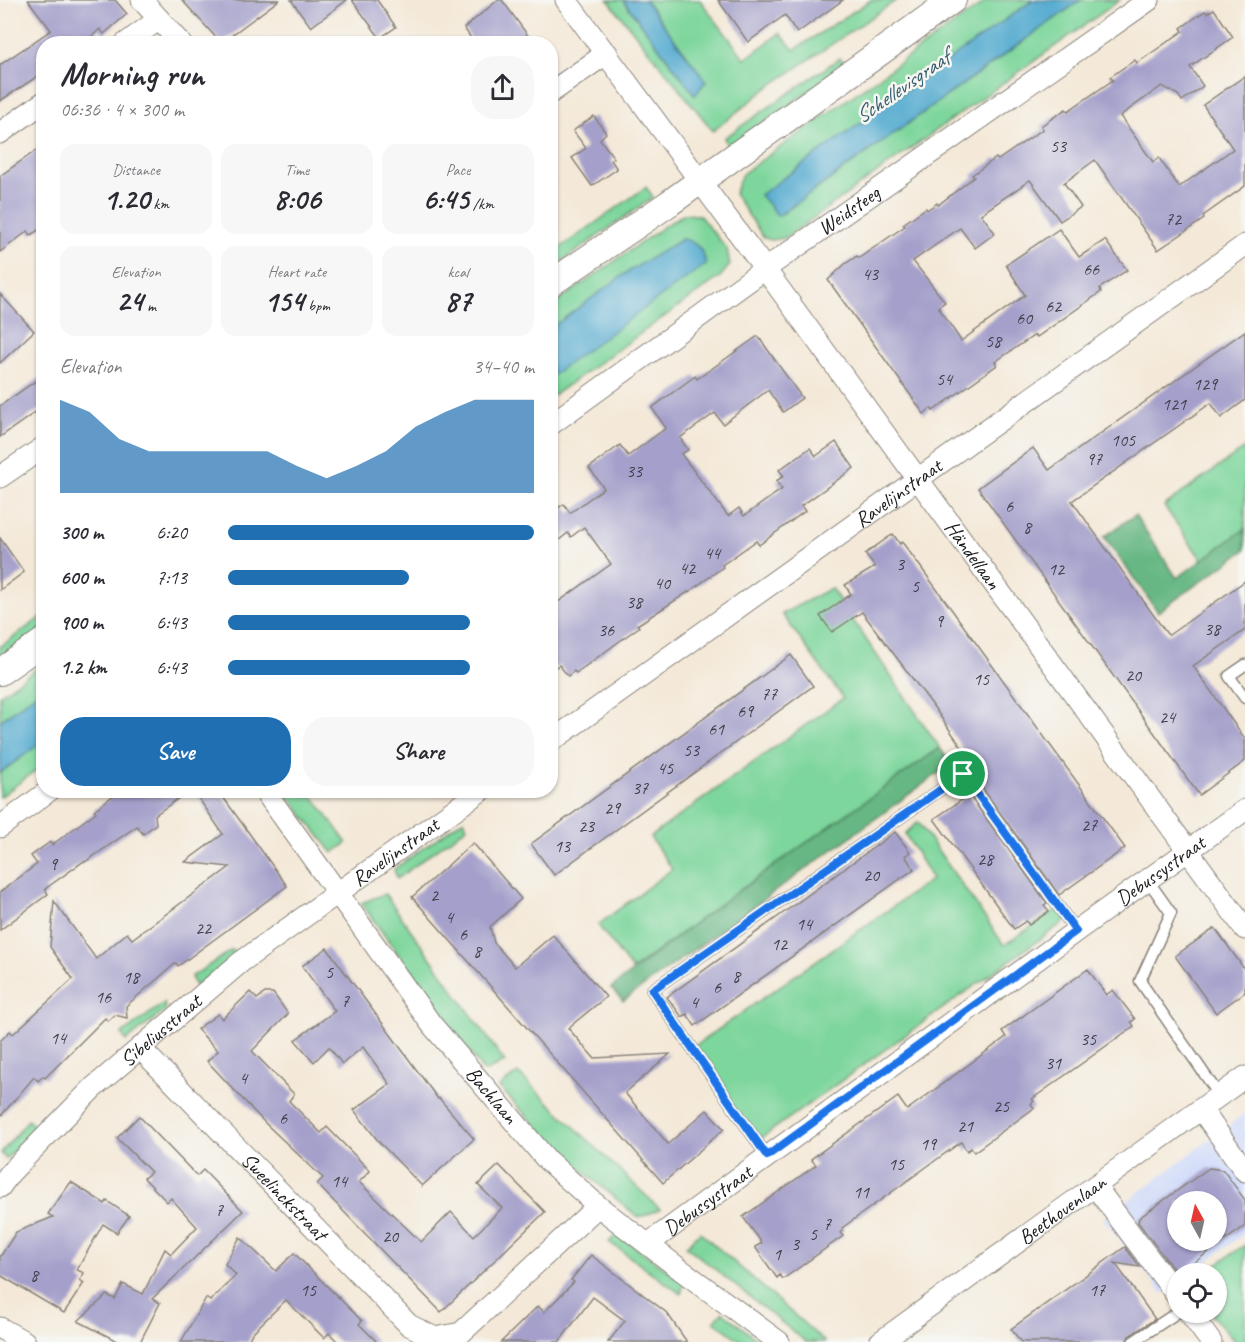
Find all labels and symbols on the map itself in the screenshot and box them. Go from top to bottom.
water label: Schellevisgraaf [849,39,962,130]
house number: 53 [1050,135,1068,157]
street label: Weidsteeg [813,179,886,241]
house number: 72 [1165,208,1183,230]
house number: 66 [1083,258,1100,280]
house number: 43 [862,263,880,285]
house number: 62 [1045,295,1063,317]
house number: 60 [1016,307,1034,329]
house number: 58 [985,330,1003,352]
house number: 54 [936,368,954,390]
house number: 129 [1193,373,1219,395]
house number: 121 [1162,393,1187,415]
house number: 105 [1111,429,1136,451]
house number: 97 [1086,448,1103,470]
street label: Ravelijnstraat [849,452,948,533]
house number: 33 [626,460,644,482]
house number: 6 [1005,495,1014,517]
street label: Händellaan [939,515,1007,595]
house number: 8 [1023,516,1033,538]
house number: 44 [704,542,722,564]
house number: 3 [896,553,906,575]
house number: 42 [679,557,697,579]
house number: 12 [1048,558,1066,580]
house number: 40 [654,572,672,594]
house number: 5 [911,575,920,597]
house number: 38 [626,591,644,613]
house number: 9 [935,610,945,632]
house number: 38 [1204,618,1222,640]
house number: 36 [598,619,615,641]
house number: 20 [1125,664,1143,686]
house number: 15 [973,668,990,690]
house number: 77 [761,683,778,705]
house number: 69 [737,700,755,722]
house number: 24 [1159,706,1177,728]
house number: 61 [708,718,725,740]
house number: 53 [683,739,701,761]
pin [937,748,988,799]
house number: 45 [657,757,674,779]
house number: 37 [632,777,649,799]
house number: 29 [604,797,622,819]
street label: Ravelijnstraat [347,811,446,892]
house number: 27 [1081,814,1098,836]
house number: 23 [578,815,596,837]
street label: Debussystraat [1111,829,1212,911]
house number: 13 [554,835,572,857]
house number: 28 [977,848,995,870]
house number: 9 [49,853,59,875]
house number: 20 [863,864,881,886]
house number: 2 [430,884,440,906]
house number: 4 [445,906,455,928]
house number: 14 [796,913,814,935]
house number: 22 [195,917,213,939]
house number: 6 [459,923,468,945]
house number: 12 [771,933,789,955]
house number: 8 [473,940,483,962]
house number: 5 [325,961,334,983]
house number: 8 [732,965,742,987]
house number: 18 [123,966,141,988]
house number: 6 [713,976,722,998]
house number: 16 [95,986,112,1008]
street label: Sibeliusstraat [115,987,208,1072]
house number: 7 [341,990,350,1012]
house number: 4 [690,991,700,1013]
house number: 14 [50,1027,68,1049]
house number: 35 [1080,1028,1097,1050]
house number: 31 [1045,1052,1062,1074]
street label: Bachlaan [460,1061,524,1130]
house number: 4 [239,1067,249,1089]
house number: 25 [993,1095,1010,1117]
house number: 6 [279,1107,288,1129]
house number: 21 [957,1115,974,1137]
house number: 19 [920,1133,938,1155]
street label: Sweelinckstraat [236,1147,335,1248]
house number: 15 [888,1153,905,1175]
street label: Debussystraat [658,1158,759,1241]
street label: Beethovenlaan [1013,1168,1112,1250]
house number: 14 [331,1170,349,1192]
house number: 11 [853,1181,870,1203]
north arrow [1167,1191,1227,1251]
house number: 7 [215,1199,224,1221]
house number: 7 [823,1213,832,1235]
house number: 5 [809,1223,818,1245]
house number: 20 [382,1225,400,1247]
house number: 3 [791,1233,801,1255]
house number: 1 [773,1243,782,1265]
house number: 8 [30,1264,40,1286]
house number: 15 [300,1279,317,1301]
house number: 17 [1089,1279,1106,1301]

